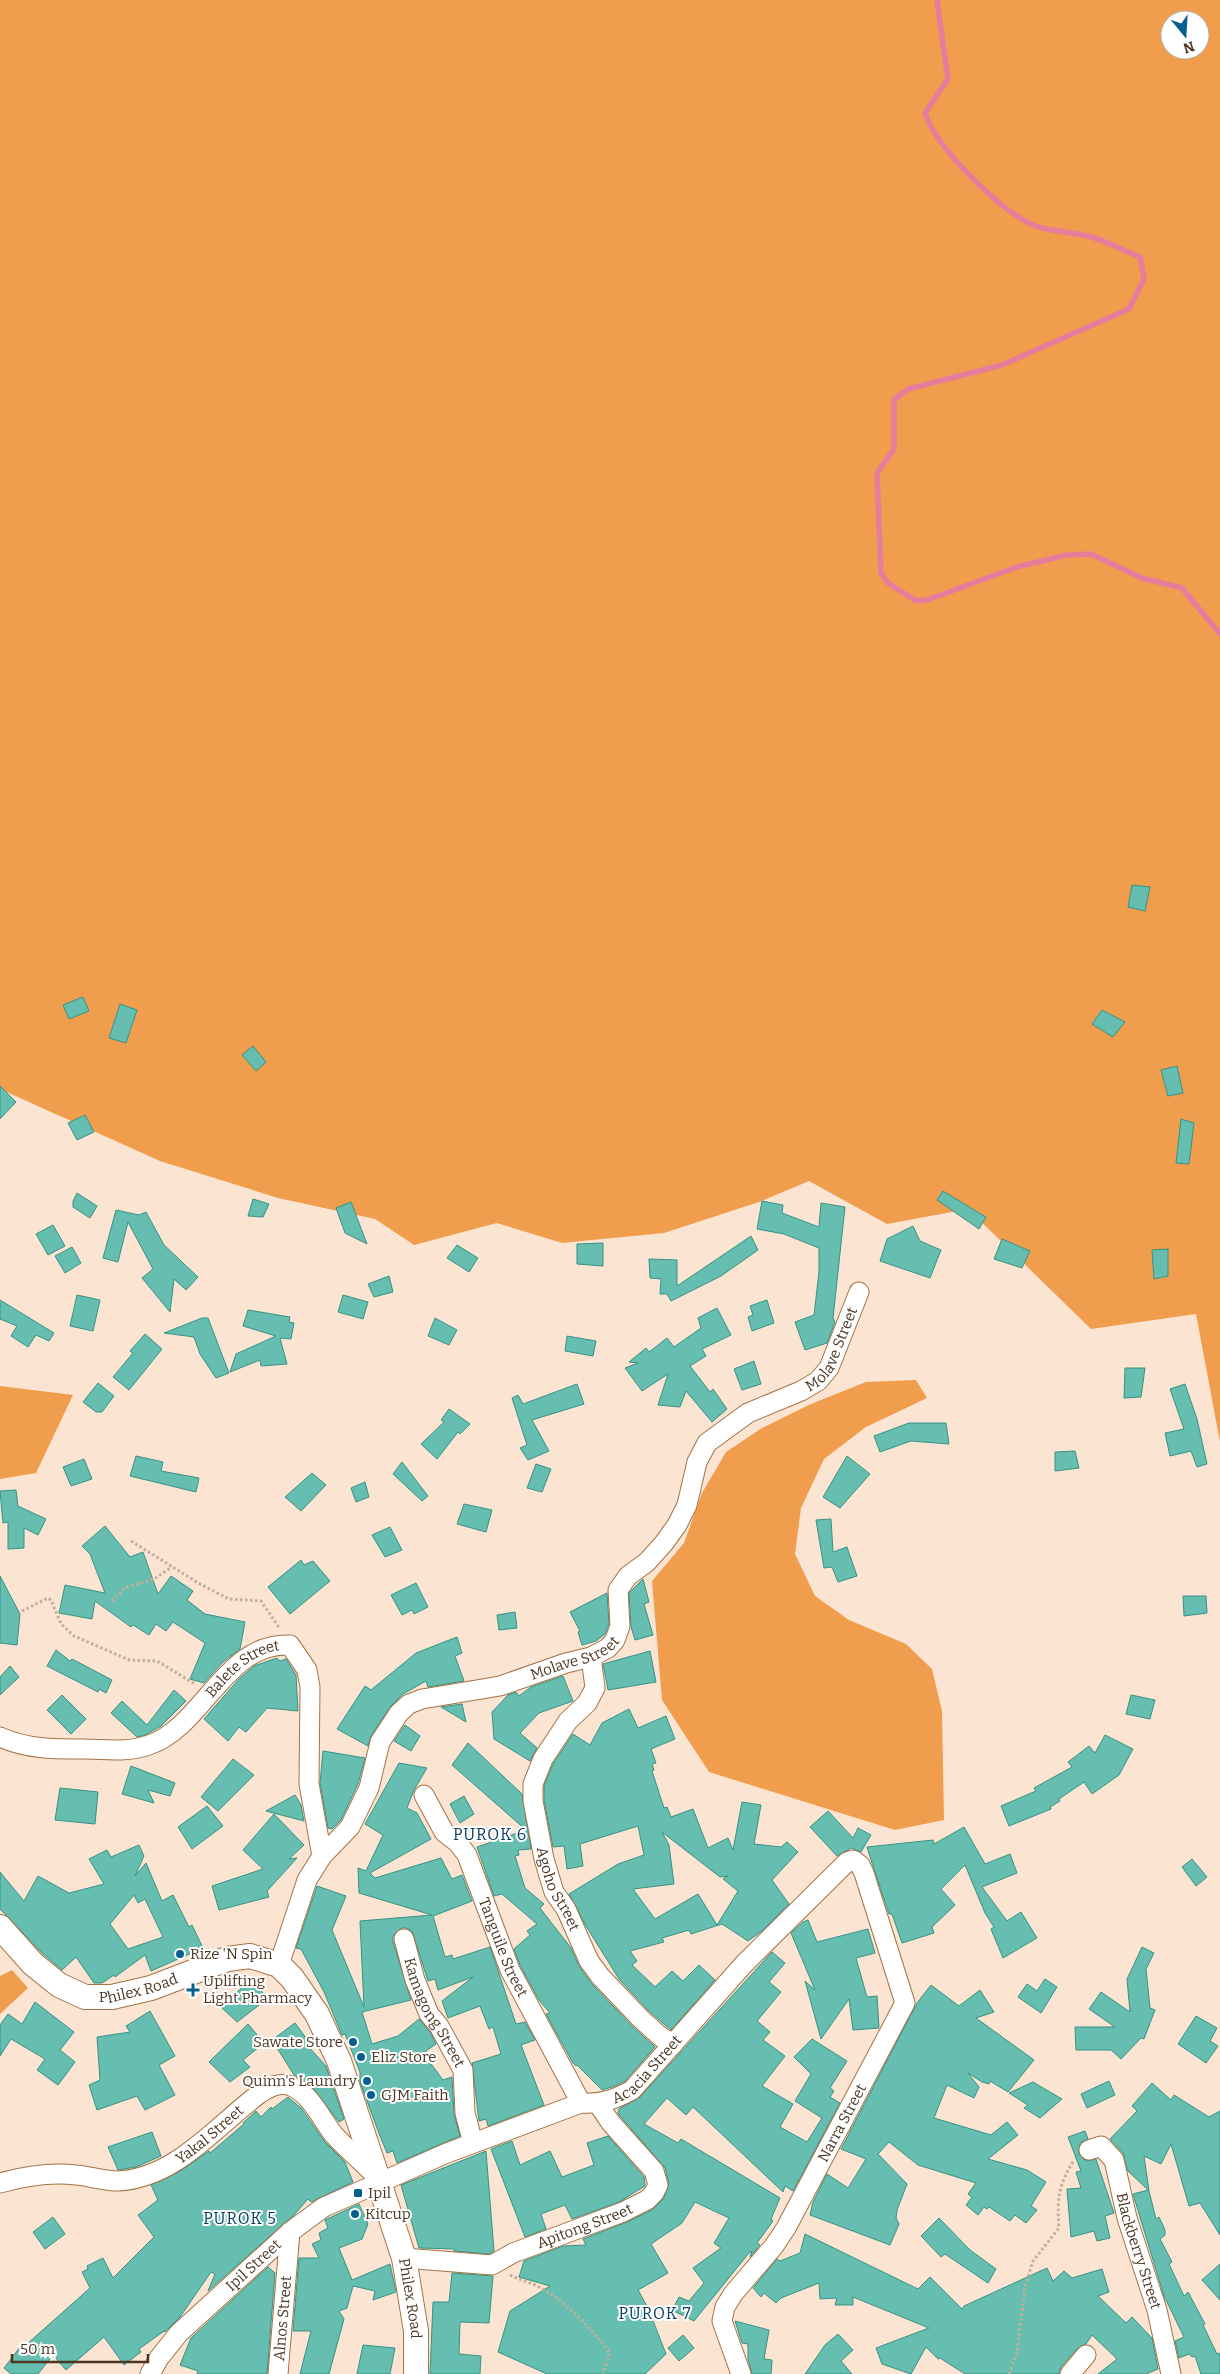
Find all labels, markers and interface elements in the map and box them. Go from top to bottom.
north arrow [1160,10,1210,60]
text: N [1181,37,1197,57]
street label: Molave Street [802,1304,861,1395]
street label: Molave Street [528,1632,624,1684]
street label: Balete Street [202,1636,281,1701]
district label: PUROK 6 [453,1825,527,1844]
street label: Agoho Street [533,1845,584,1934]
street label: Tanguile Street [475,1895,532,2001]
place label: Rize 'N Spin [190,1945,273,1963]
marker: Rize 'N Spin [174,1948,186,1960]
street label: Kamagong Street [400,1956,469,2071]
street label: Philex Road [99,1970,180,2007]
place label: Uplifting Light Pharmacy [203,1972,312,2007]
marker: Uplifting Light Pharmacy [187,1984,199,1996]
street label: Acacia Street [609,2031,686,2107]
place label: Sawate Store [253,2033,343,2051]
marker: Sawate Store [347,2036,359,2048]
place label: Eliz Store [371,2048,436,2066]
marker: Eliz Store [355,2051,367,2063]
place label: Quinn's Laundry [242,2072,357,2090]
marker: Quinn's Laundry [361,2075,373,2087]
street label: Narra Street [814,2080,870,2165]
place label: GJM Faith [381,2086,449,2104]
marker: GJM Faith [365,2089,377,2101]
street label: Yakal Street [172,2101,248,2168]
place label: Ipil [368,2184,391,2202]
marker: Ipil [352,2187,364,2199]
street label: Blackberry Street [1113,2191,1165,2312]
street label: Apitong Street [534,2199,636,2252]
place label: Kitcup [365,2205,411,2223]
marker: Kitcup [349,2208,361,2220]
district label: PUROK 5 [203,2209,277,2228]
street label: Ipil Street [222,2235,285,2295]
street label: Philex Road [395,2257,425,2339]
street label: Alnos Street [270,2274,295,2362]
district label: PUROK 7 [619,2304,691,2323]
scale bar [12,2332,149,2364]
text: 50 m [20,2340,56,2358]

